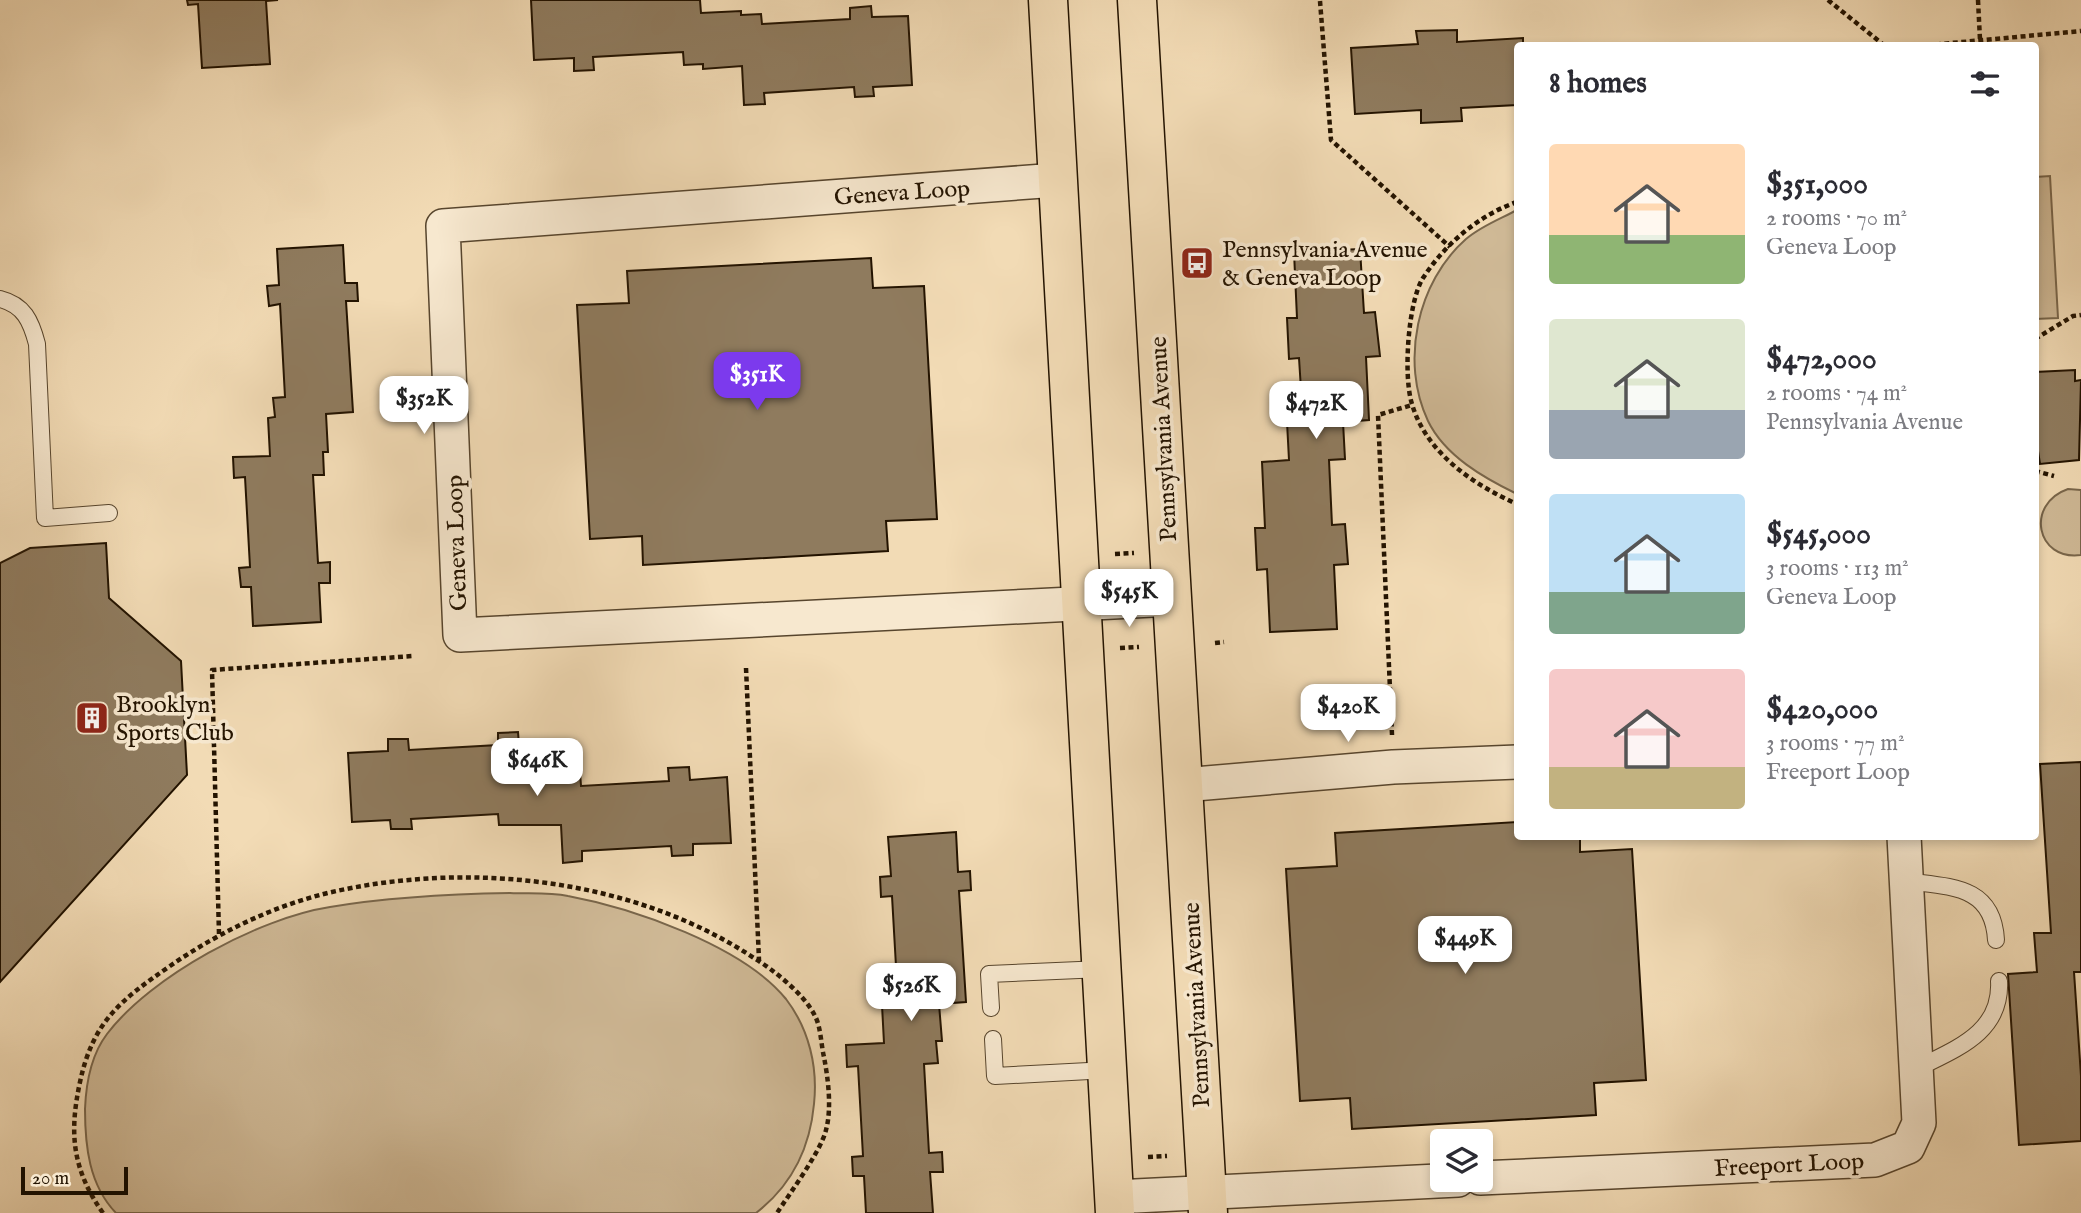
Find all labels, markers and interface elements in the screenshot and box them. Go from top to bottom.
text: 8 homes [1549,65,1647,103]
icon: filters [1966,65,2004,103]
text: $351,000 [1766,166,1868,204]
icon: home [1605,172,1689,256]
street label: Geneva Loop [833,173,971,214]
text: 2 rooms · 70 m² [1766,204,1907,233]
text: Geneva Loop [1766,233,1897,262]
place label: Pennsylvania Avenue & Geneva Loop [1222,235,1428,294]
bus stop icon: Pennsylvania Avenue & Geneva Loop [1178,244,1216,282]
street label: Pennsylvania Avenue [1144,335,1185,542]
text: $472,000 [1766,341,1877,379]
icon: home [1605,347,1689,431]
pin: $351K [708,352,806,412]
text: $351K [730,360,784,389]
pin: $352K [375,376,473,436]
text: 2 rooms · 74 m² [1766,379,1907,408]
pin: $472K [1267,382,1365,441]
text: $352K [395,384,453,413]
text: $472K [1285,389,1347,418]
text: Pennsylvania Avenue [1766,408,1963,437]
street label: Geneva Loop [440,474,475,612]
text: $545,000 [1766,516,1871,554]
icon: home [1605,522,1689,606]
text: 3 rooms · 113 m² [1766,554,1909,583]
pin: $545K [1080,570,1178,629]
text: $545K [1100,577,1158,606]
text: Geneva Loop [1766,583,1897,612]
pin: $420K [1299,684,1397,744]
place label: Brooklyn Sports Club [116,690,234,749]
text: $420,000 [1766,691,1878,729]
text: $420K [1317,692,1379,721]
icon: home [1605,697,1689,781]
building icon: Brooklyn Sports Club [73,699,111,737]
text: 3 rooms · 77 m² [1766,729,1905,758]
pin: $646K [488,738,586,798]
text: $646K [507,746,567,775]
text: Freeport Loop [1766,758,1910,787]
street label: Pennsylvania Avenue [1177,901,1218,1108]
pin: $449K [1416,916,1514,976]
text: $449K [1434,924,1496,953]
pin: $526K [862,964,960,1023]
text: $526K [882,971,940,1000]
map controls [1430,1129,1493,1192]
button: layers [1430,1129,1493,1192]
street label: Freeport Loop [1713,1146,1865,1185]
scale bar [21,1164,128,1196]
text: 20 m [32,1167,69,1191]

